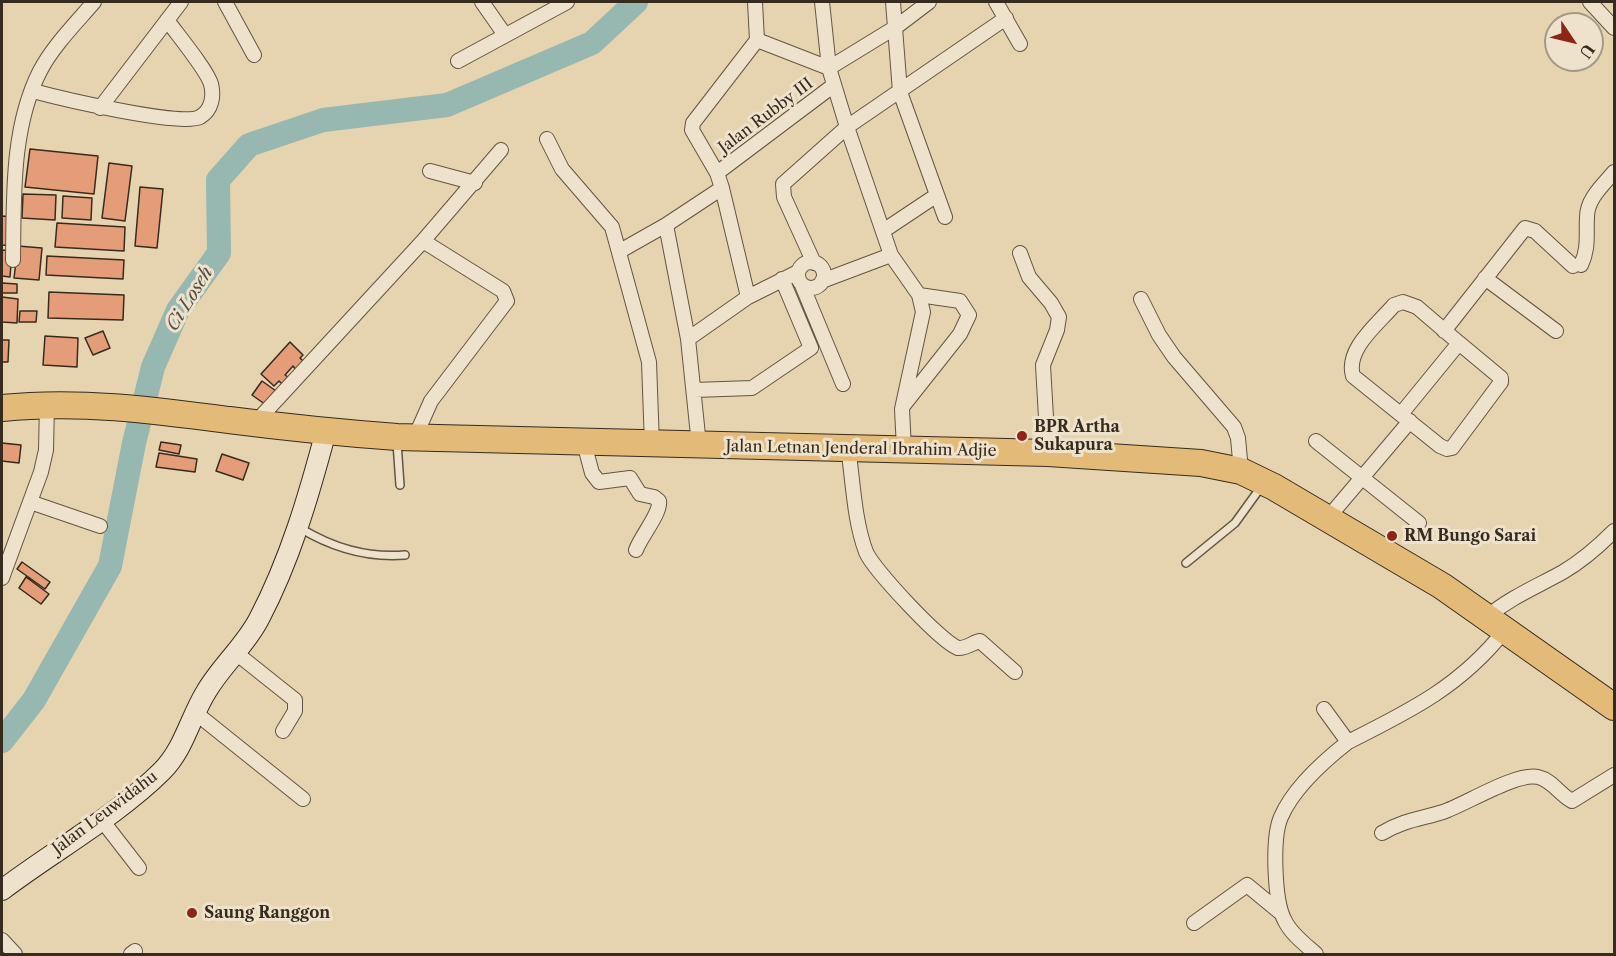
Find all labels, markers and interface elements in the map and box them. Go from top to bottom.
north arrow [1544,12,1604,72]
text: U [1575,40,1599,62]
street label: Jalan Rubby III [715,74,817,158]
water label: Ci Loseh [162,263,218,335]
place label: BPR Artha Sukapura [1034,417,1120,455]
marker: BPR Artha Sukapura [1015,429,1029,443]
street label: Jalan Letnan Jenderal Ibrahim Adjie [725,437,997,461]
place label: RM Bungo Sarai [1404,526,1536,546]
marker: RM Bungo Sarai [1385,529,1399,543]
street label: Jalan Leuwidahu [49,767,161,859]
place label: Saung Ranggon [204,903,330,923]
marker: Saung Ranggon [185,906,199,920]

